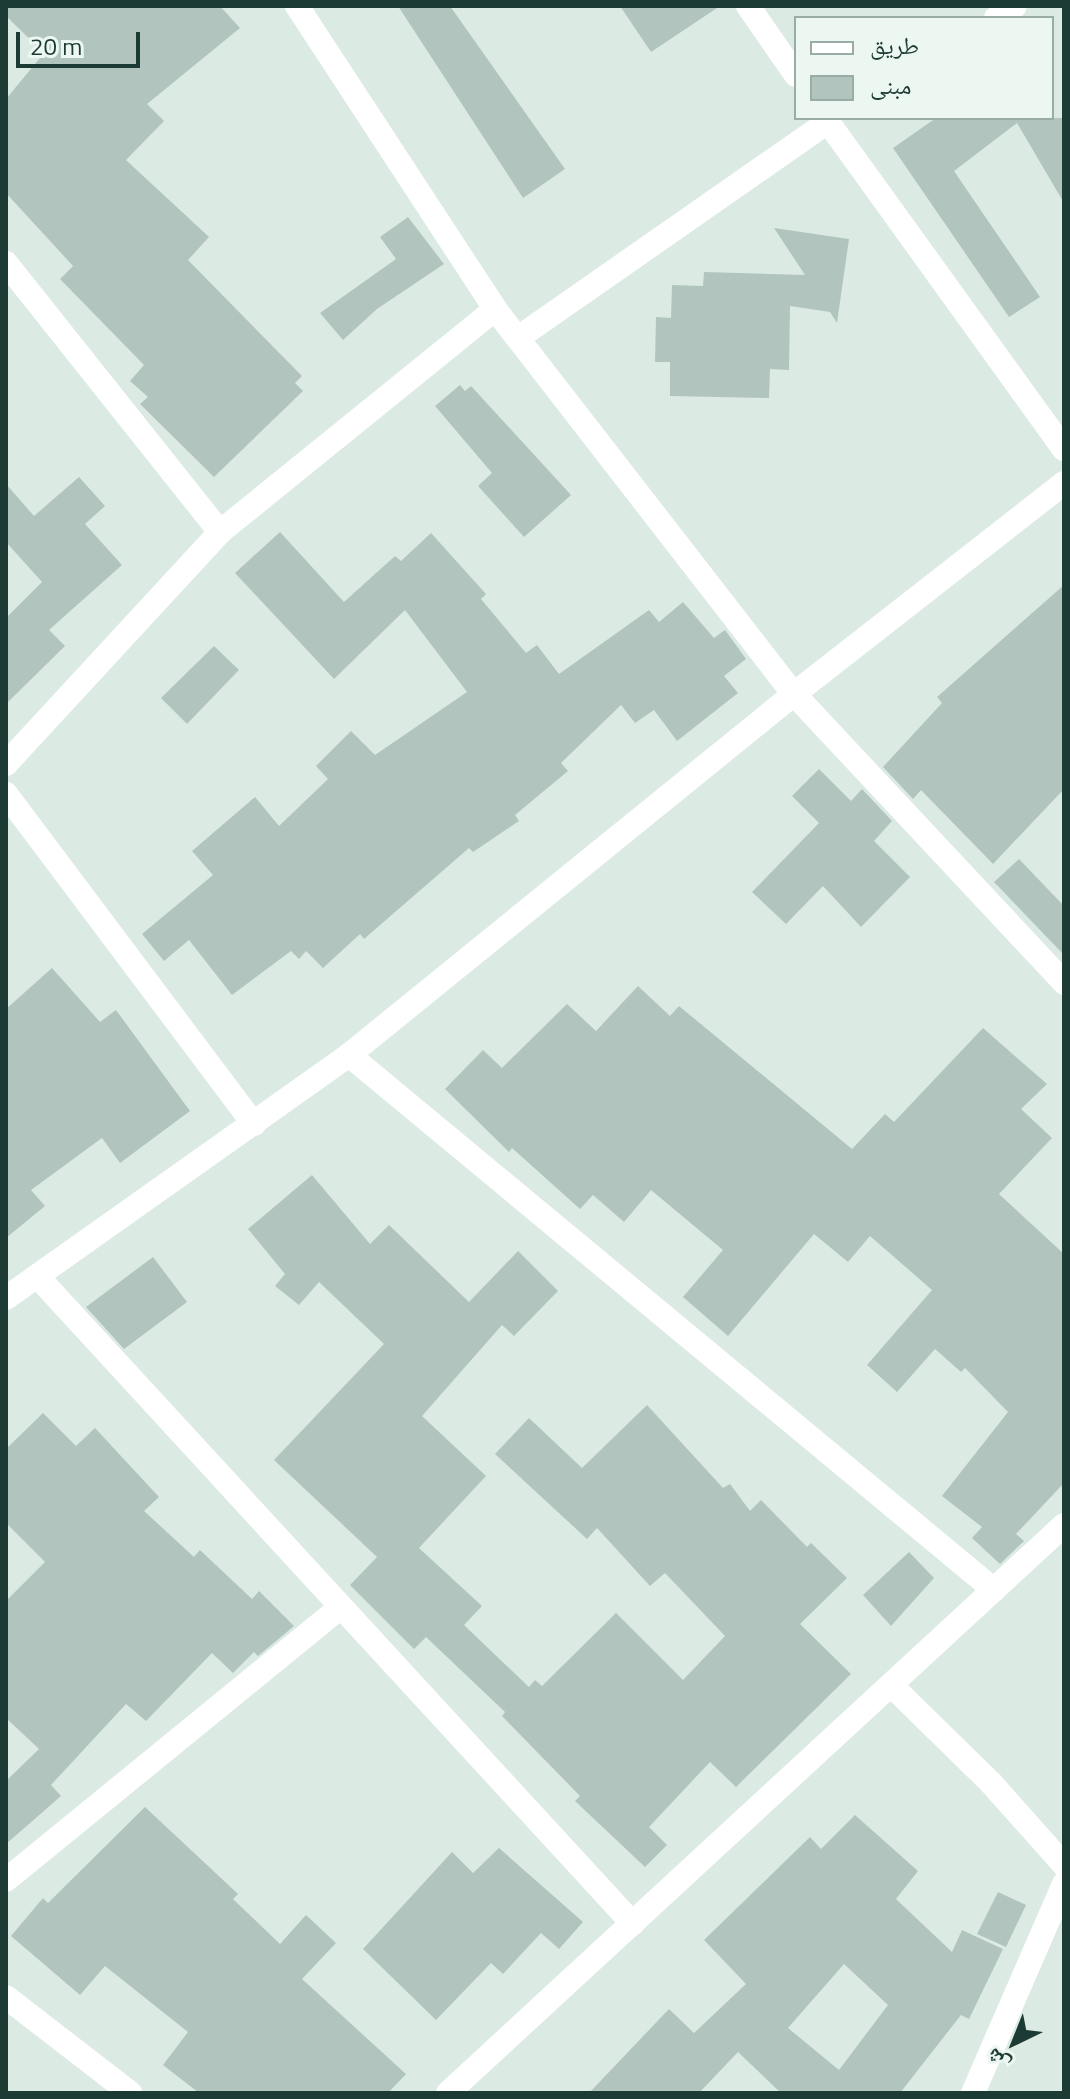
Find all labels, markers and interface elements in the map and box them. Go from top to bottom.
scale bar [20,16,144,66]
legend [794,16,1054,120]
text: طريق [870,27,919,63]
text: 20 m [30,28,82,64]
text: مبنى [870,67,911,103]
north arrow [974,2003,1054,2083]
text: ش [978,2040,1018,2081]

